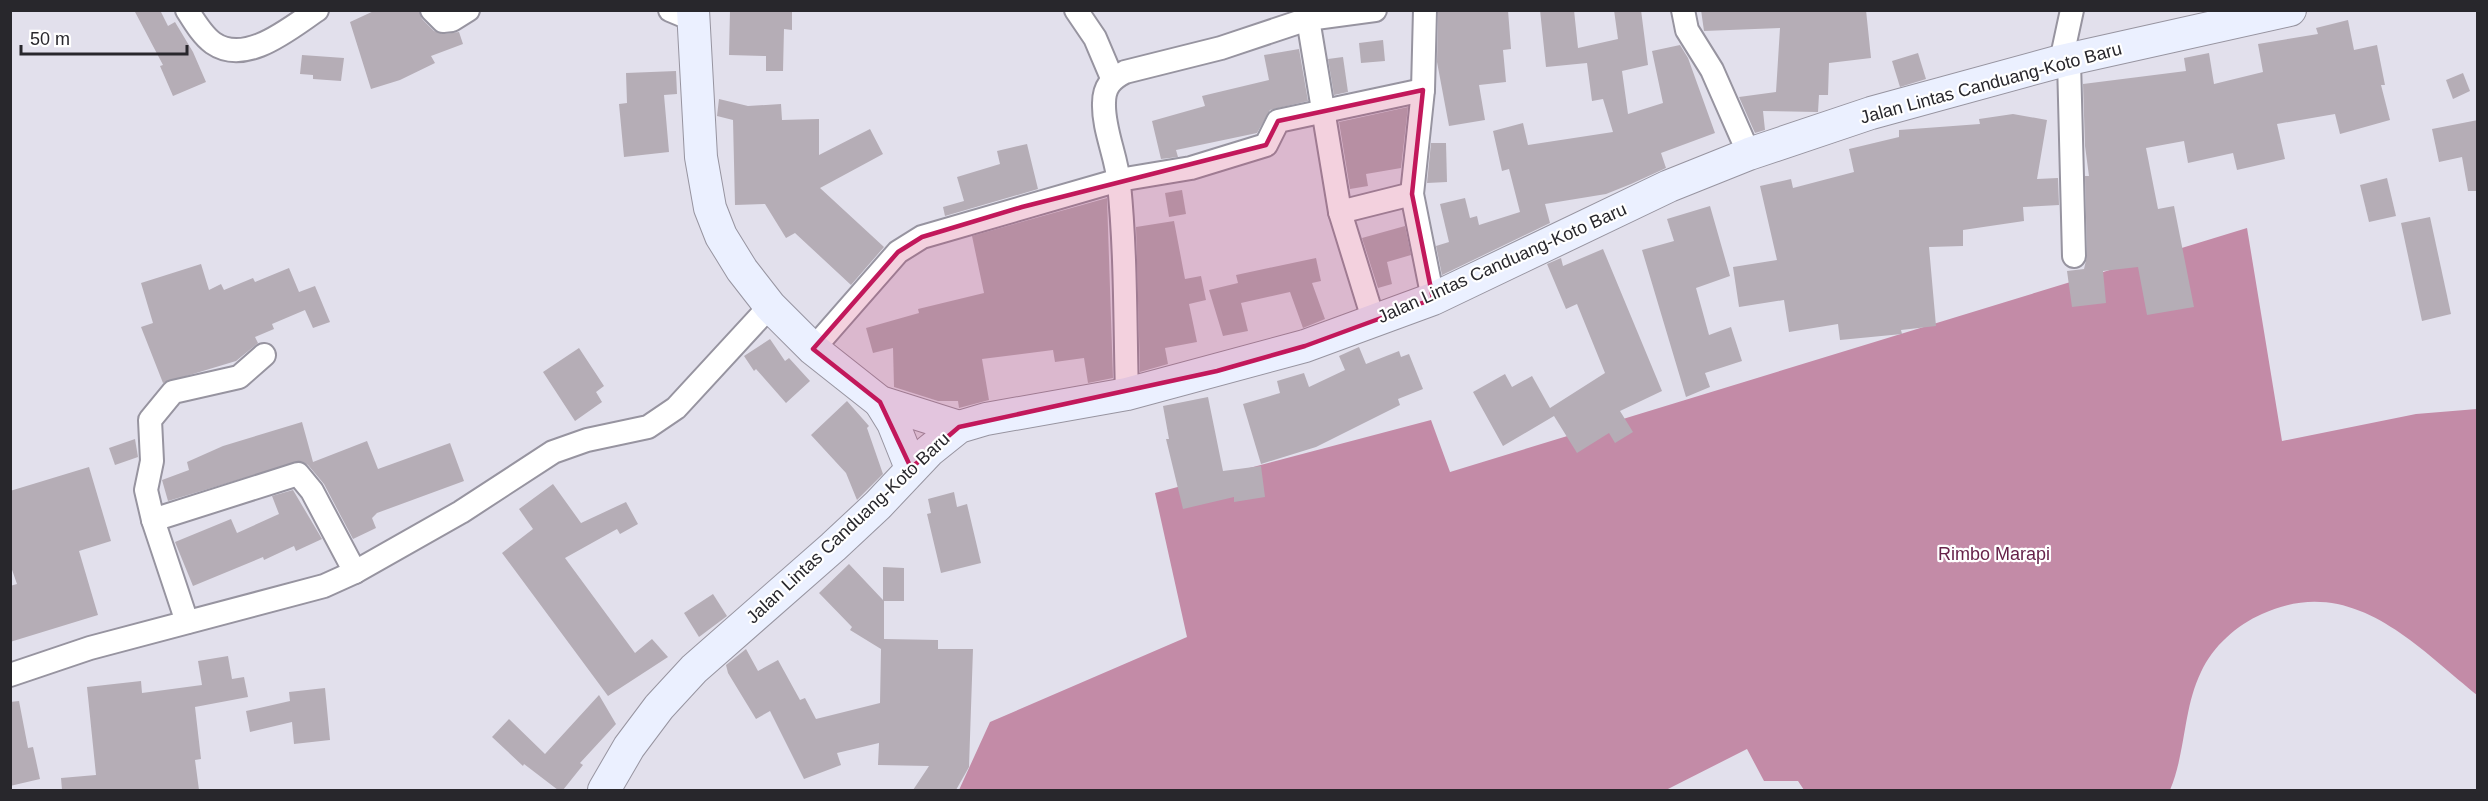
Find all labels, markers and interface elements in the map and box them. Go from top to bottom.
scale bar [21,18,188,56]
text: 50 m [30,29,70,49]
street label: Jalan Lintas Canduang-Koto Baru [1858,38,2124,128]
street label: Jalan Lintas Canduang-Koto Baru [1375,199,1629,327]
street label: Jalan Lintas Canduang-Koto Baru [742,429,954,627]
park label: Rimbo Marapi [1938,544,2050,564]

